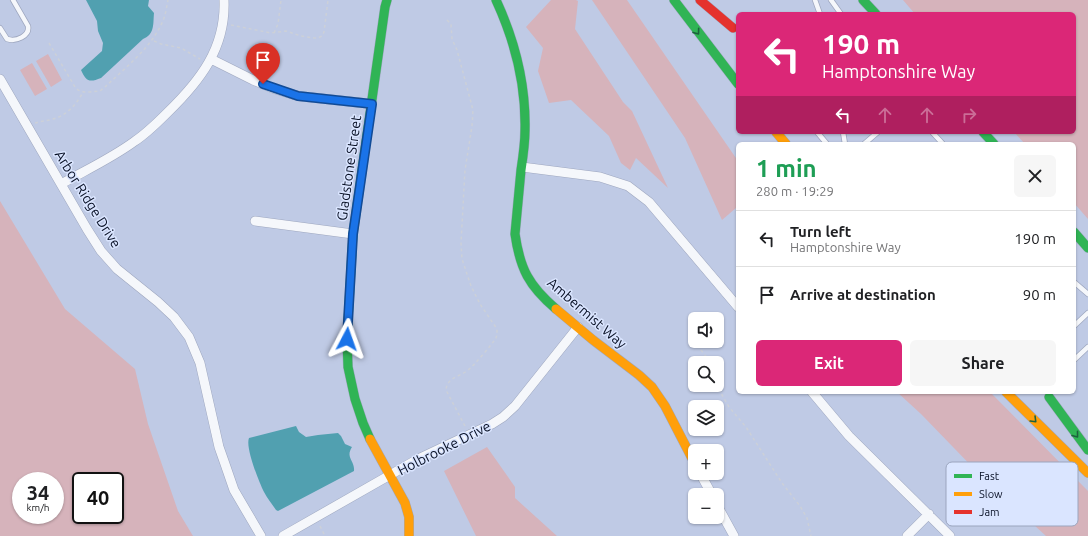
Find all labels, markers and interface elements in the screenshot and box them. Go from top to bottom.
one-way arrow [692,27,699,34]
icon: left [756,28,808,80]
text: 190 m [822,28,900,59]
pin [246,43,280,84]
icon: arrive [252,49,274,71]
text: Hamptonshire Way [822,61,975,81]
icon: left [832,104,854,126]
icon: ahead [874,104,896,126]
icon: ahead [916,104,938,126]
icon: right [958,104,980,126]
street label: Gladstone Street [334,114,364,222]
street label: Arbor Ridge Drive [52,147,124,251]
text: 1 min [756,155,817,182]
button: close [1014,155,1056,197]
text: 280 m · 19:29 [756,184,834,198]
text: Turn left [790,223,851,240]
icon: left [756,228,778,250]
text: 190 m [1014,230,1056,247]
text: Hamptonshire Way [790,240,901,254]
street label: Ambermist Way [544,274,630,352]
icon: arrive [756,284,778,306]
text: Arrive at destination [790,286,936,303]
text: 90 m [1023,286,1056,303]
map controls [688,312,724,524]
button: sound [688,312,724,348]
position arrow [326,318,368,360]
button: Exit [756,340,902,386]
button: Share [910,340,1056,386]
button: search [688,356,724,392]
button: layers [688,400,724,436]
one-way arrow [1029,415,1037,423]
street label: Holbrooke Drive [395,418,493,478]
one-way arrow [1072,431,1079,438]
button: + [688,444,724,480]
legend [946,462,1078,526]
text: Fast [979,470,1000,482]
speed limit sign: 40 [72,472,124,524]
text: 34 [27,481,49,504]
button: − [688,488,724,524]
text: Slow [979,488,1003,500]
text: km/h [26,502,50,513]
text: Jam [979,506,1000,518]

